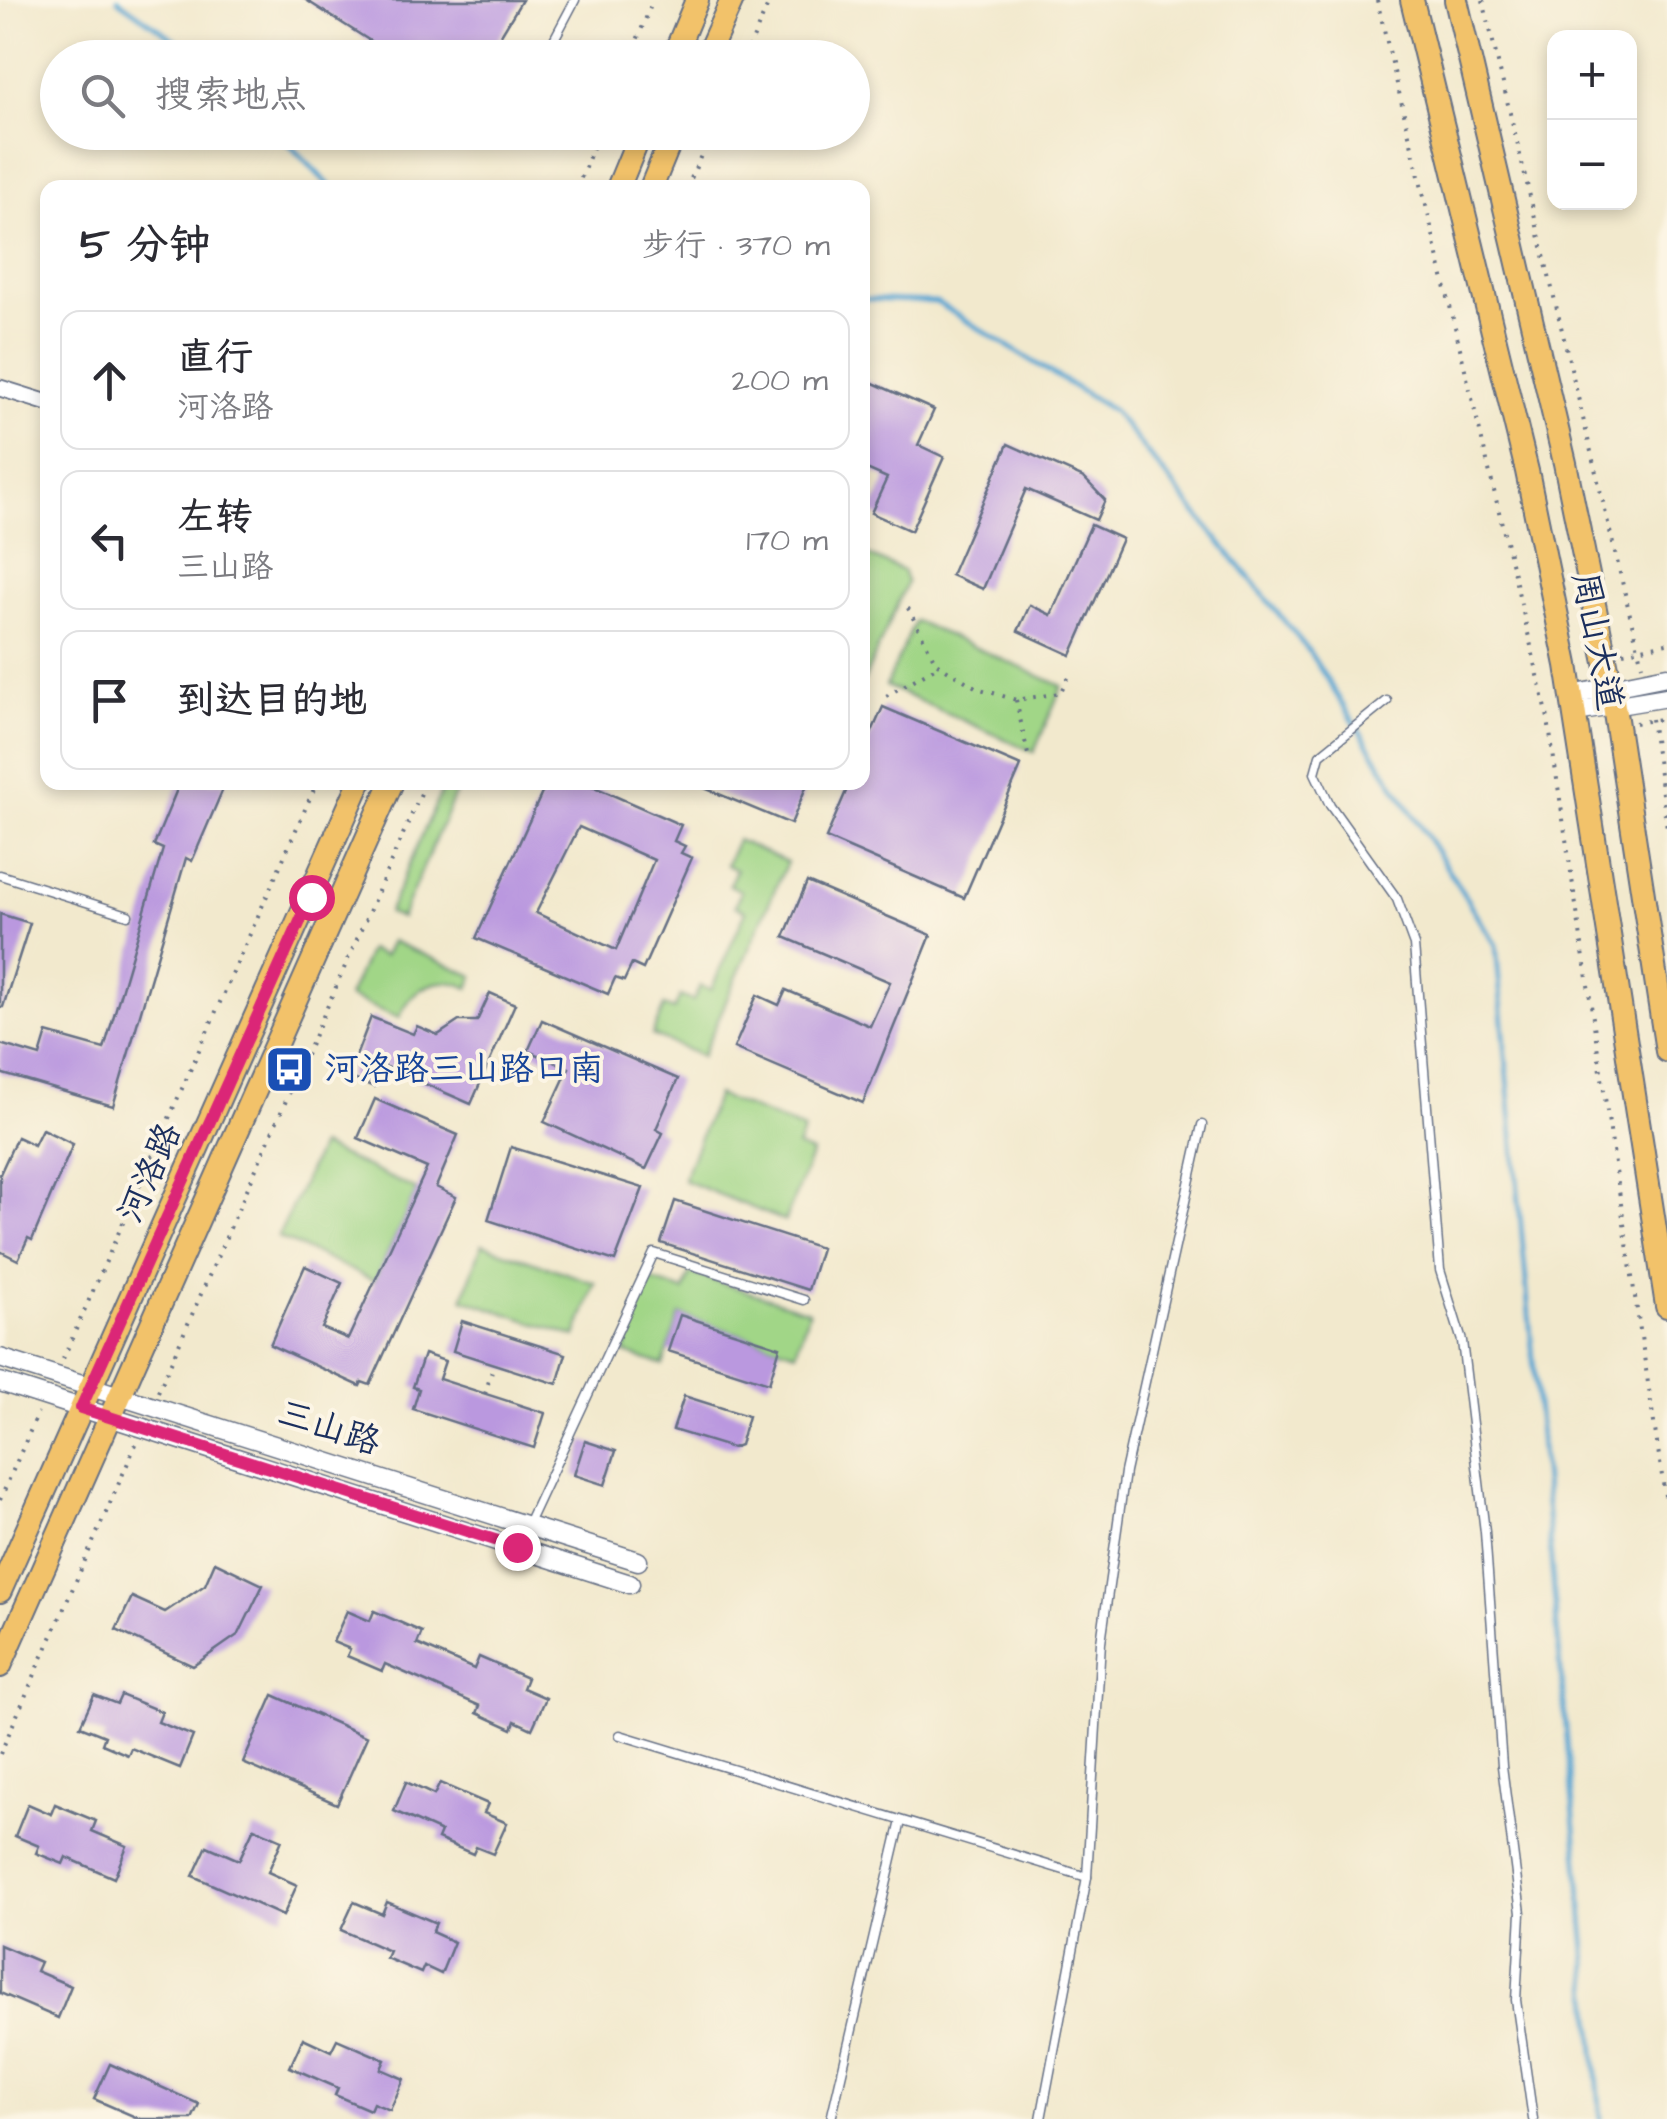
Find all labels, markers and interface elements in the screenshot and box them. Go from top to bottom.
map controls [1547,30,1637,210]
button: + [1547,30,1637,120]
search box [40,40,870,150]
icon: search [75,68,130,123]
text: 搜索地点 [155,70,307,122]
button: − [1547,120,1637,210]
text: 5 分钟 [80,217,211,275]
text: 步行 · 370 m [642,223,830,268]
text: 直行 [177,332,253,384]
icon: ahead [82,353,137,408]
text: 200 m [732,358,828,403]
text: 河洛路 [177,385,273,430]
text: 左转 [177,492,253,544]
icon: left [82,513,137,568]
text: 170 m [746,518,828,563]
text: 三山路 [177,545,273,590]
street label: 周山大道 [1560,568,1634,714]
icon: arrive [82,673,137,728]
text: 到达目的地 [177,675,367,727]
route start [289,875,335,921]
bus stop icon: 河洛路三山路口南 [263,1043,315,1095]
place label: 河洛路三山路口南 [324,1045,604,1094]
street label: 河洛路 [106,1115,194,1231]
street label: 三山路 [271,1388,387,1468]
route end [495,1525,541,1571]

